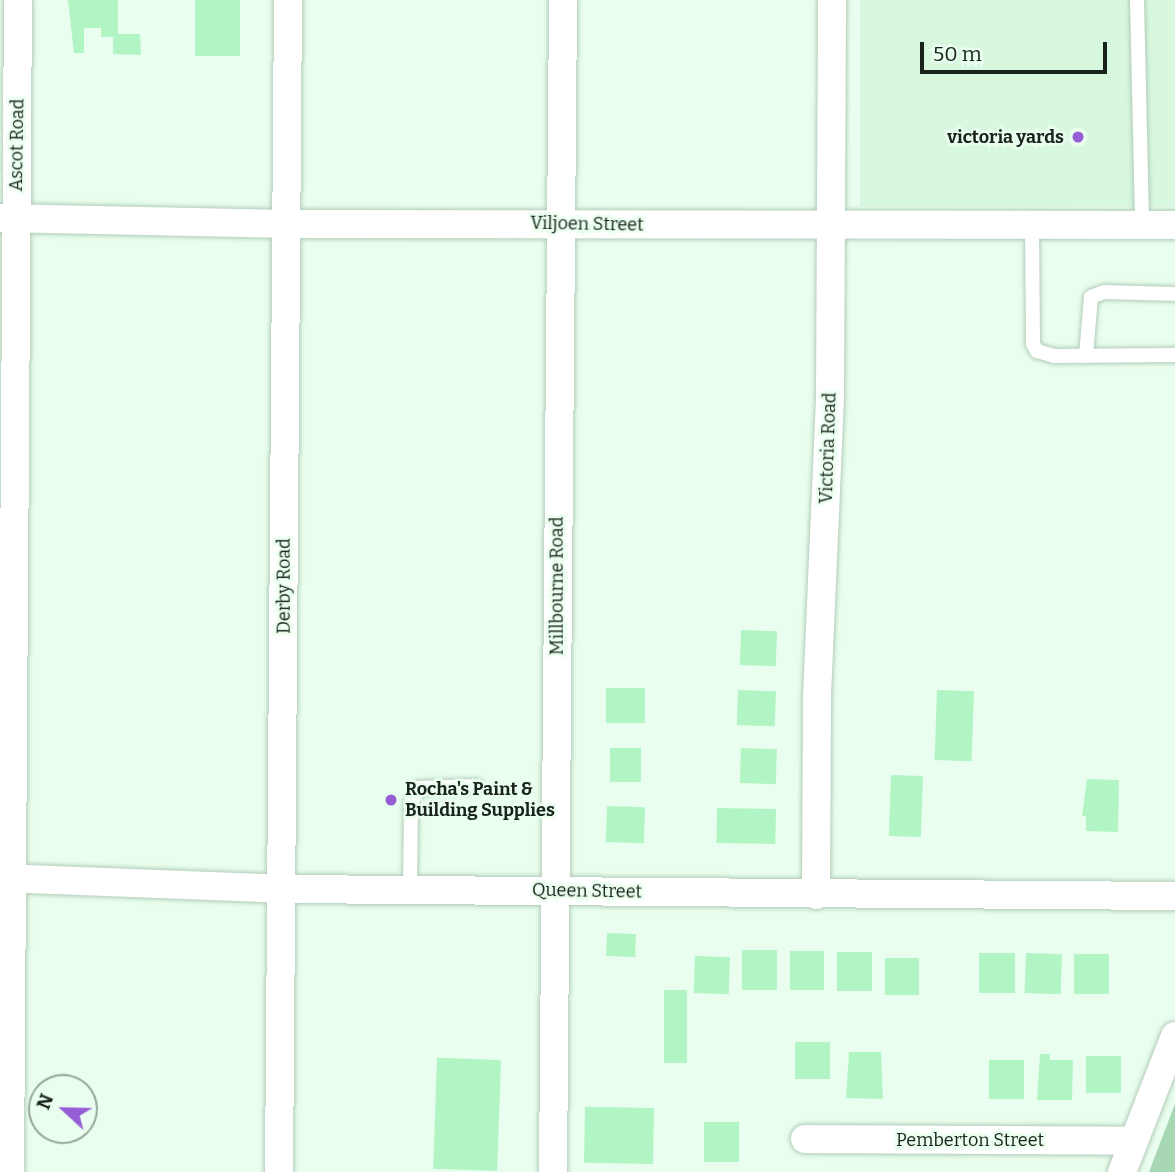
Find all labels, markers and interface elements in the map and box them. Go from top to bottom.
scale bar [923,28,1110,72]
text: 50 m [933,41,982,67]
street label: Ascot Road [5,98,29,192]
place label: victoria yards [947,126,1064,148]
marker: victoria yards [1070,129,1086,145]
street label: Viljoen Street [530,212,644,236]
street label: Victoria Road [815,392,841,504]
street label: Millbourne Road [546,517,568,655]
street label: Derby Road [273,538,295,634]
place label: Rocha's Paint & Building Supplies [405,779,555,822]
marker: Rocha's Paint & Building Supplies [383,792,399,808]
street label: Queen Street [532,879,642,903]
north arrow [28,1074,98,1144]
text: N [32,1091,58,1113]
street label: Pemberton Street [896,1129,1044,1151]

